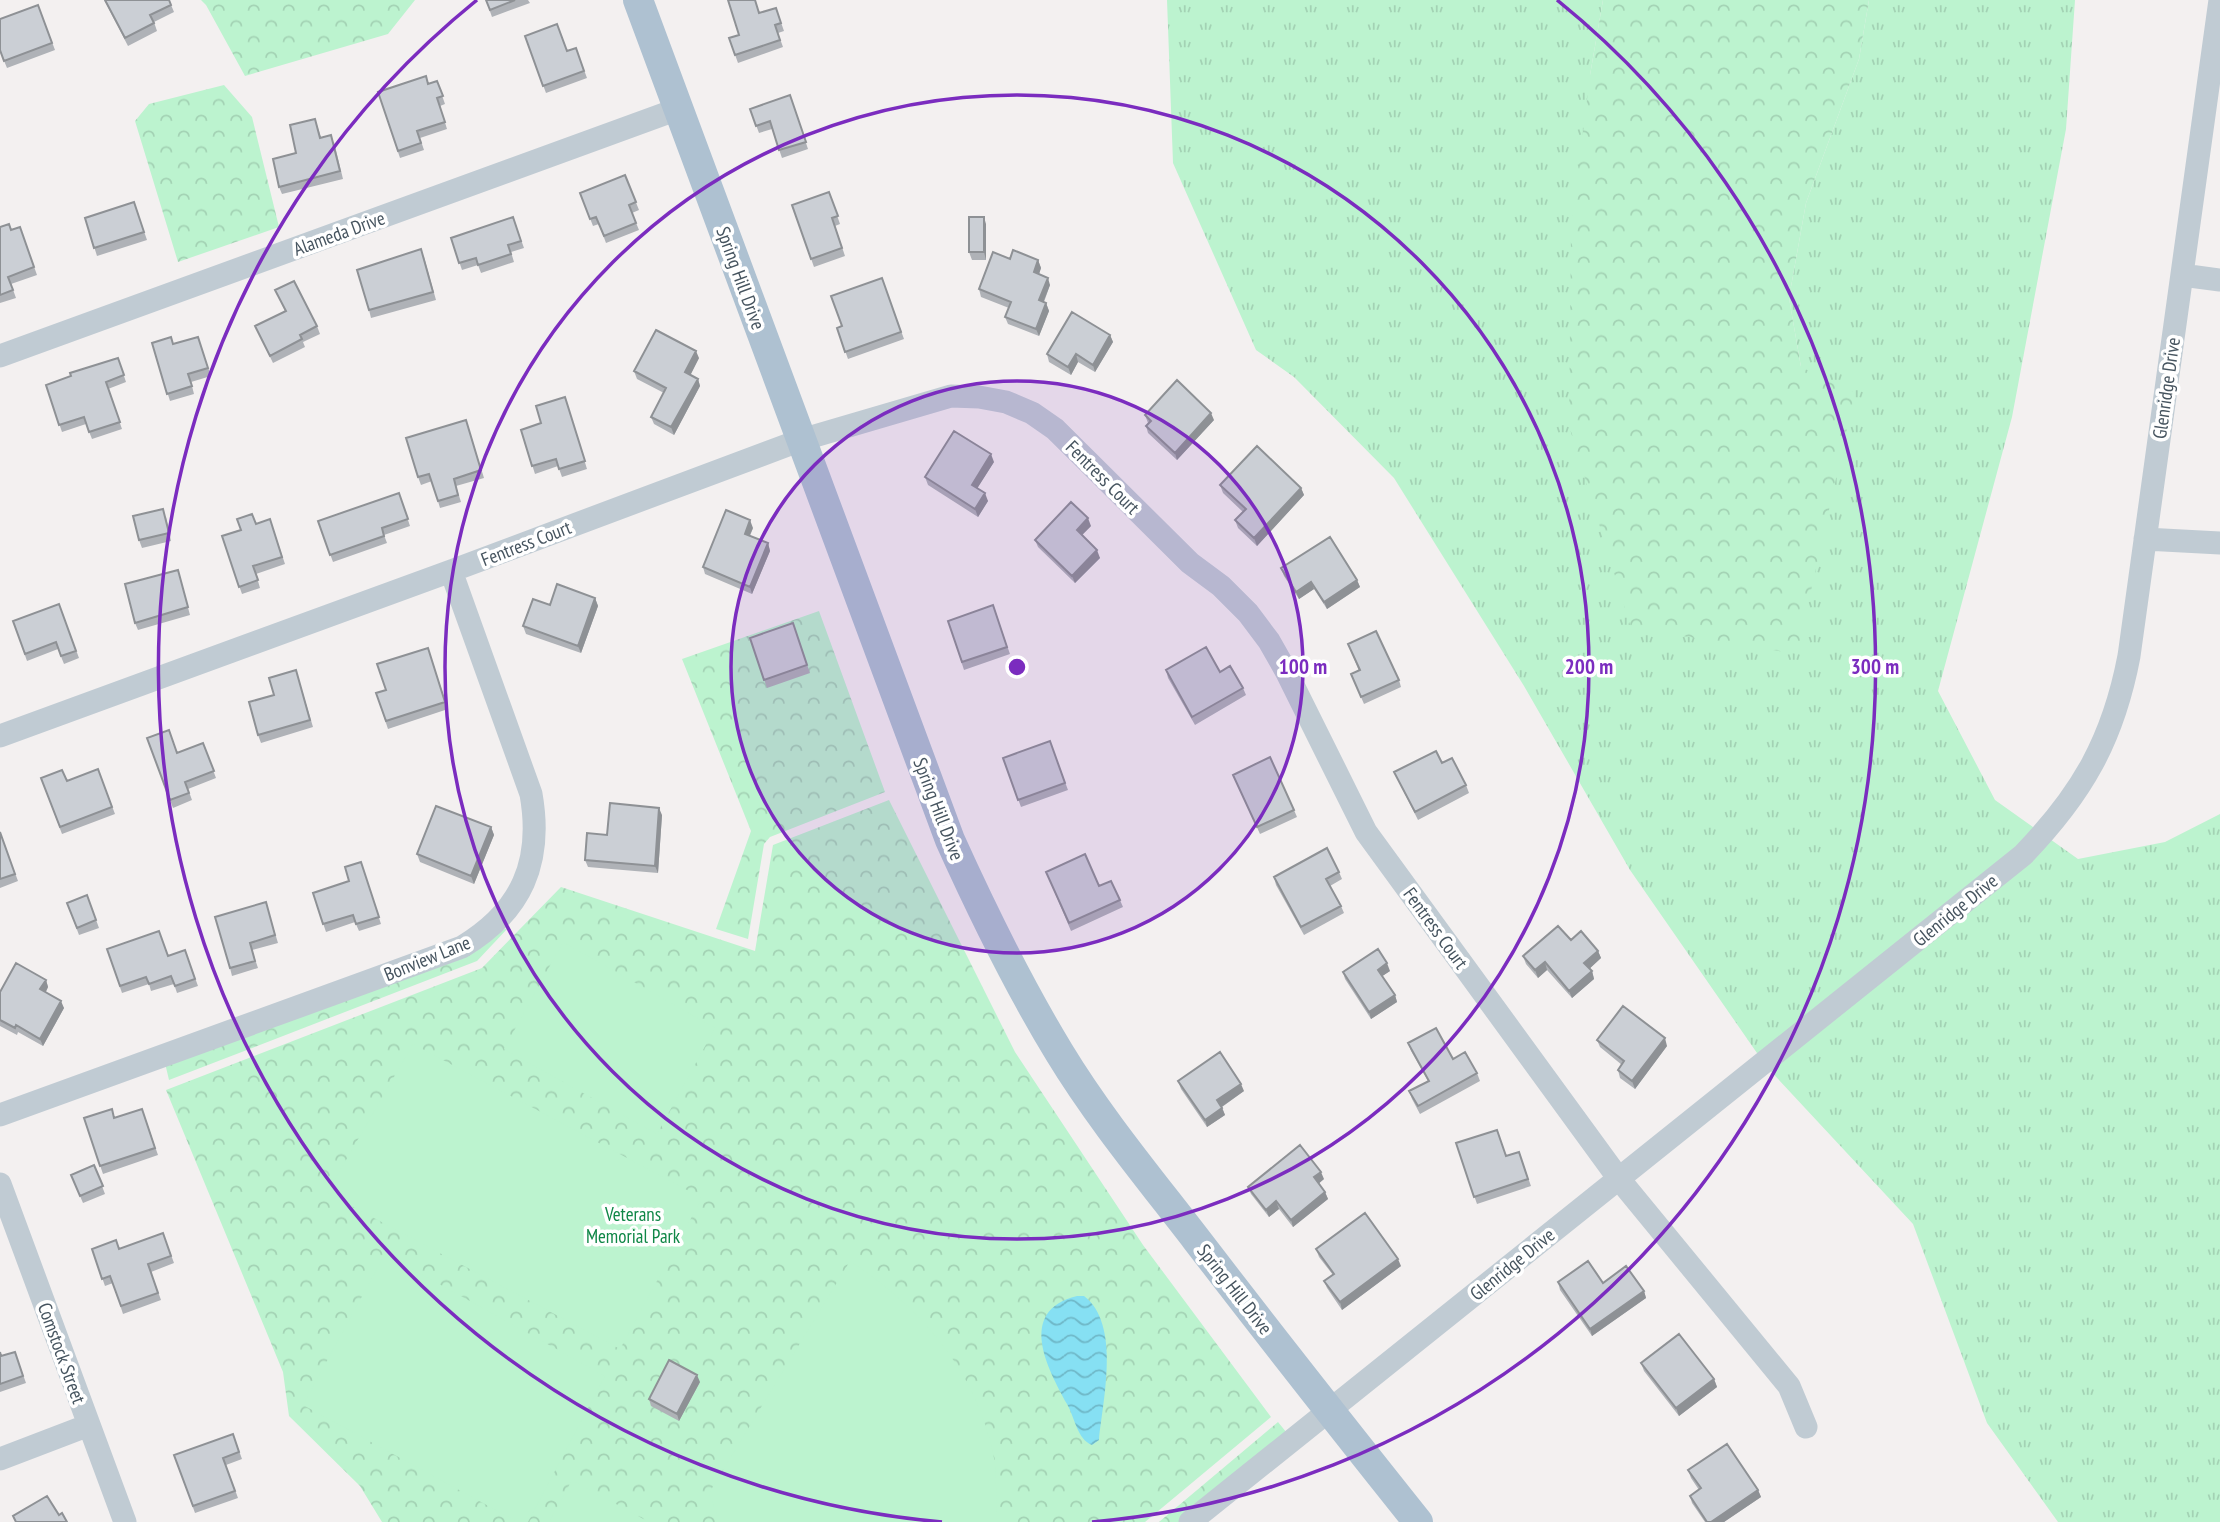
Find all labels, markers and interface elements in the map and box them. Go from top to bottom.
street label: Alameda Drive [290,205,388,261]
street label: Spring Hill Drive [711,223,771,333]
street label: Glenridge Drive [2147,336,2185,440]
street label: Fentress Court [1061,435,1146,520]
street label: Fentress Court [477,515,575,571]
text: 100 m [1279,653,1327,680]
text: 200 m [1565,653,1613,680]
text: 300 m [1851,653,1899,680]
centre of rings [1005,655,1029,679]
street label: Spring Hill Drive [908,754,970,864]
street label: Glenridge Drive [1908,868,2002,951]
street label: Fentress Court [1398,883,1474,974]
street label: Bonview Lane [380,930,474,986]
park label: Veterans Memorial Park [586,1202,681,1248]
street label: Glenridge Drive [1465,1222,1559,1305]
street label: Spring Hill Drive [1192,1239,1278,1339]
street label: Comstock Street [33,1299,92,1407]

